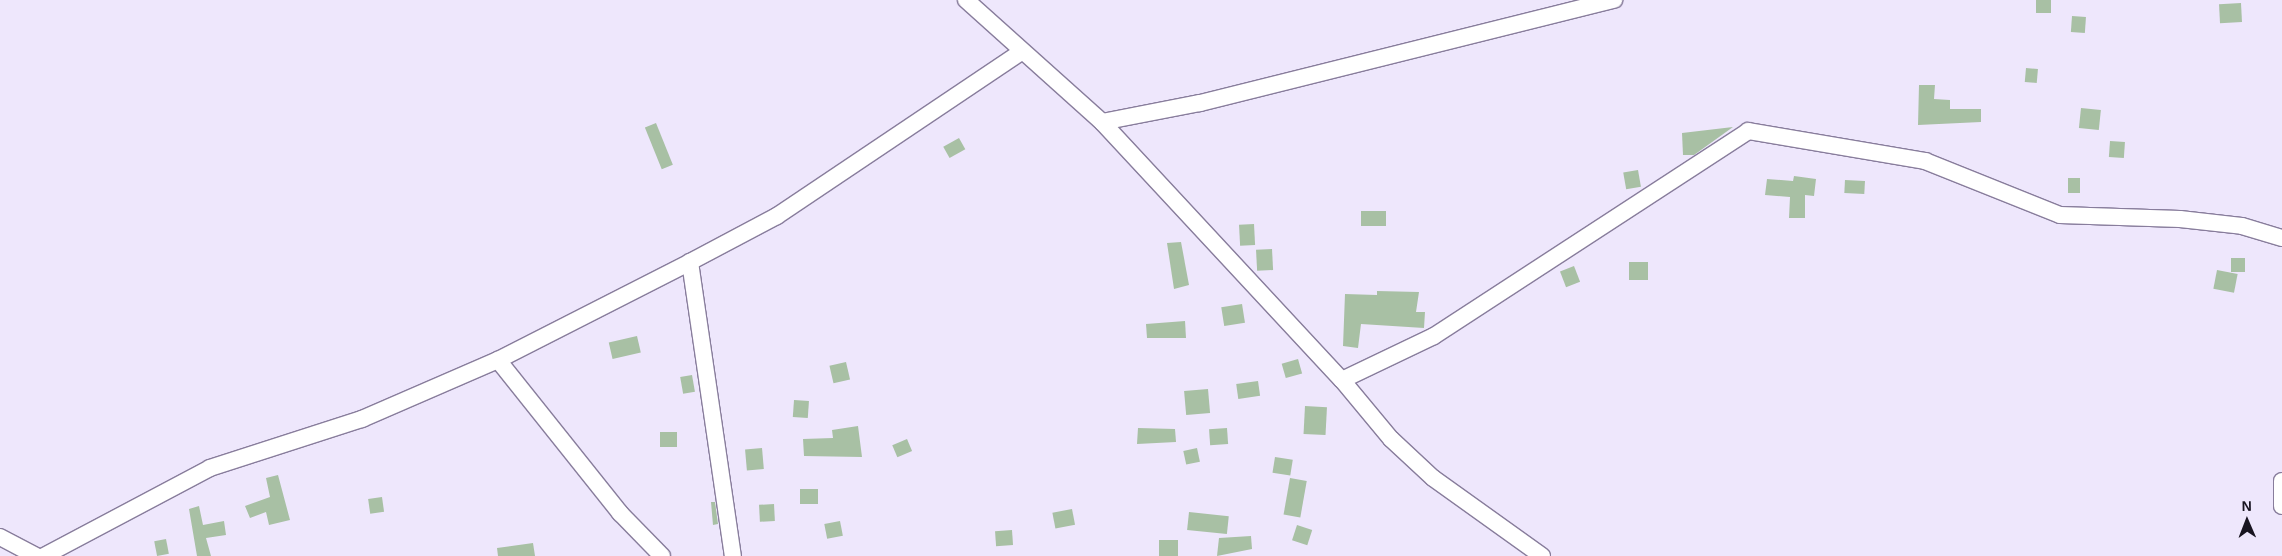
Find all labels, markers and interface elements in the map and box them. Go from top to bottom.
north arrow [2222,496,2272,546]
text: N [2242,498,2252,514]

